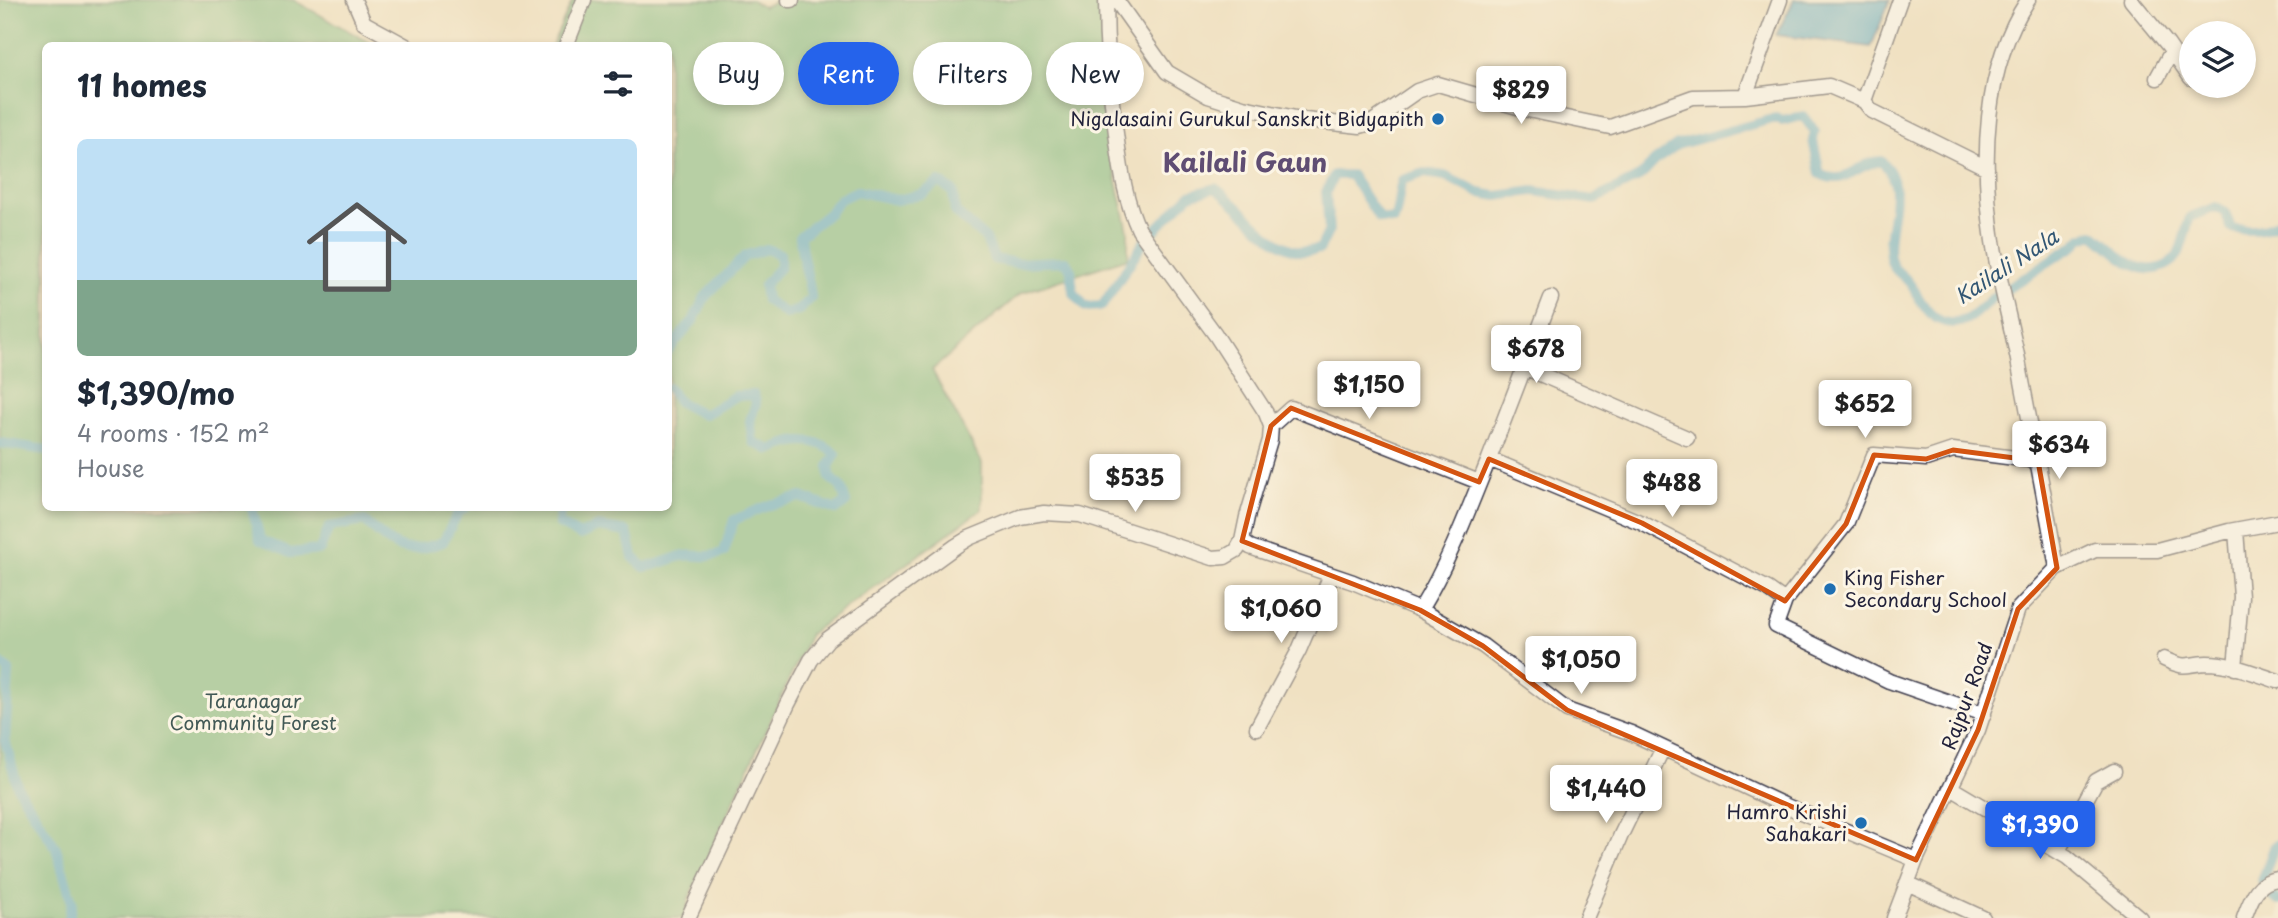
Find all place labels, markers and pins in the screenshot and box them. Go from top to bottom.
pin: $829 [1480,66,1562,126]
place label: Nigalasaini Gurukul Sanskrit Bidyapith [1071,104,1424,132]
marker: Nigalasaini Gurukul Sanskrit Bidyapith [1430,111,1446,127]
pin: $678 [1495,326,1577,385]
pin: $1,150 [1312,362,1426,421]
pin: $652 [1824,380,1906,440]
pin: $634 [2018,421,2100,481]
pin: $535 [1094,454,1176,514]
pin: $488 [1631,460,1713,519]
place label: King Fisher Secondary School [1844,563,2007,613]
marker: King Fisher Secondary School [1822,581,1838,597]
pin: $1,060 [1224,586,1338,645]
pin: $1,050 [1524,636,1638,696]
pin: $1,440 [1549,766,1663,825]
place label: Hamro Krishi Sahakari [1727,797,1847,847]
pin: $1,390 [1983,802,2097,861]
marker: Hamro Krishi Sahakari [1853,815,1869,831]

